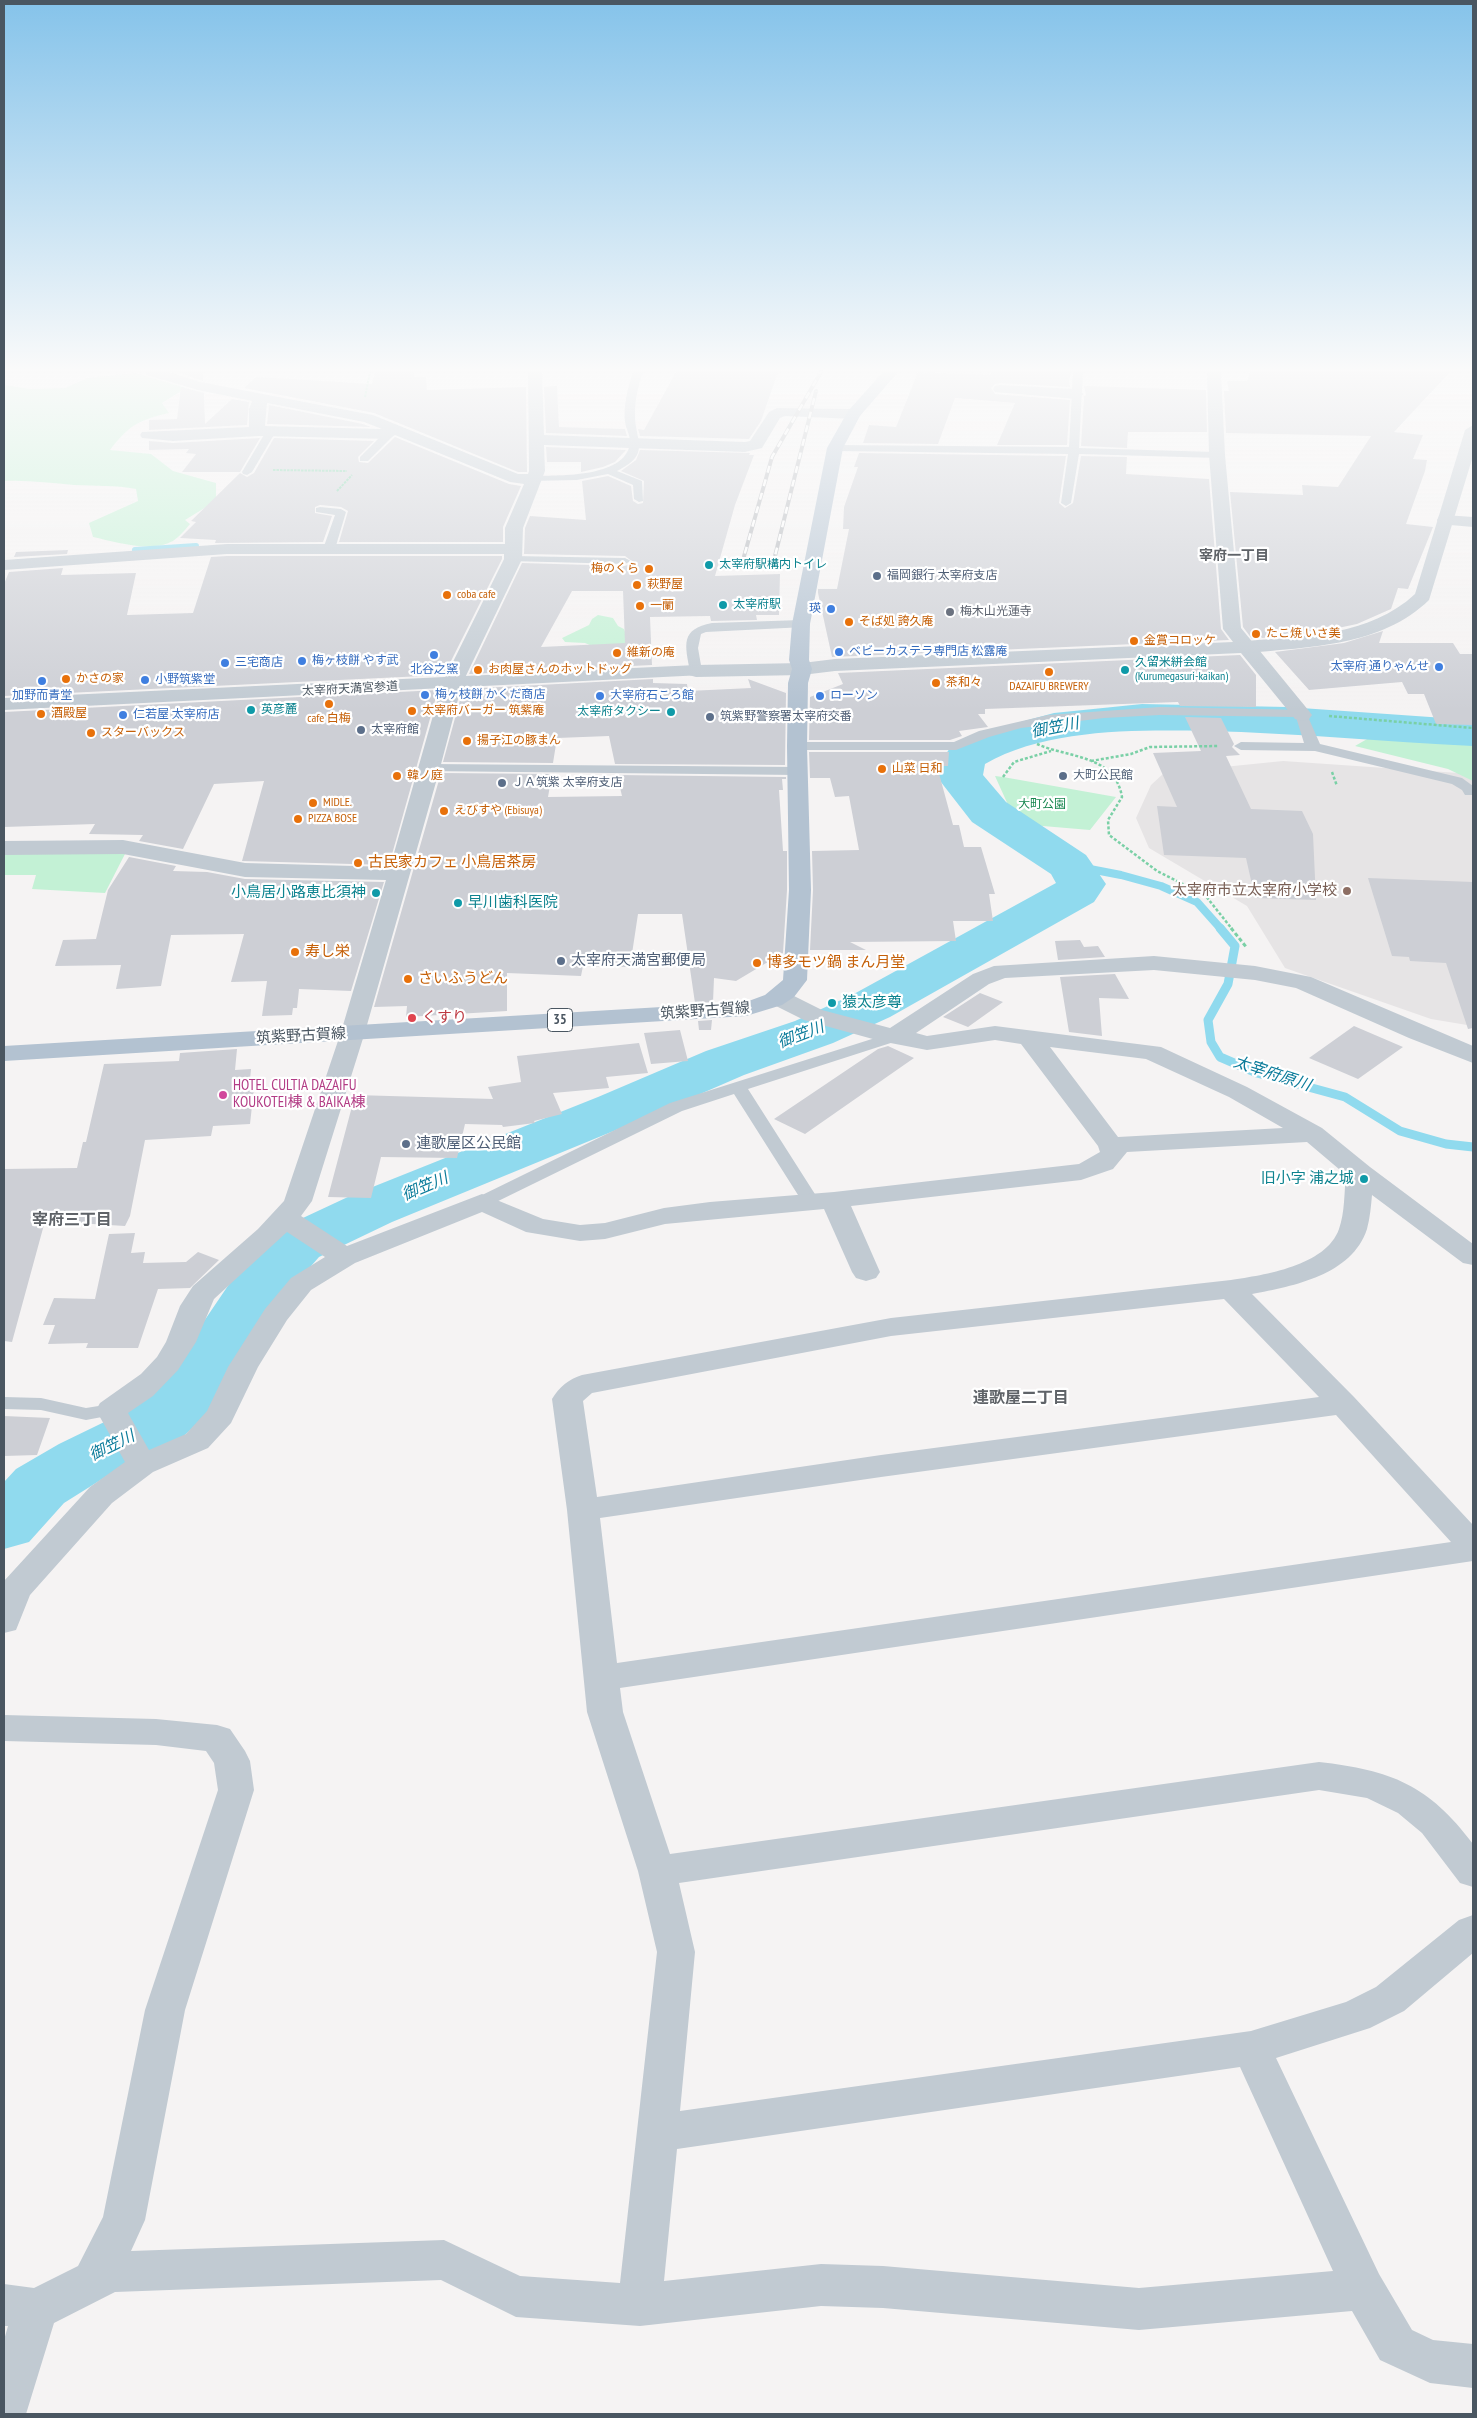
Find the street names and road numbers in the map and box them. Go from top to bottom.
street label: 太宰府天満宮参道 [302,679,398,699]
street label: 筑紫野古賀線 [659,999,751,1023]
road number: 35 [548,1008,572,1032]
street label: 筑紫野古賀線 [256,1025,346,1047]

